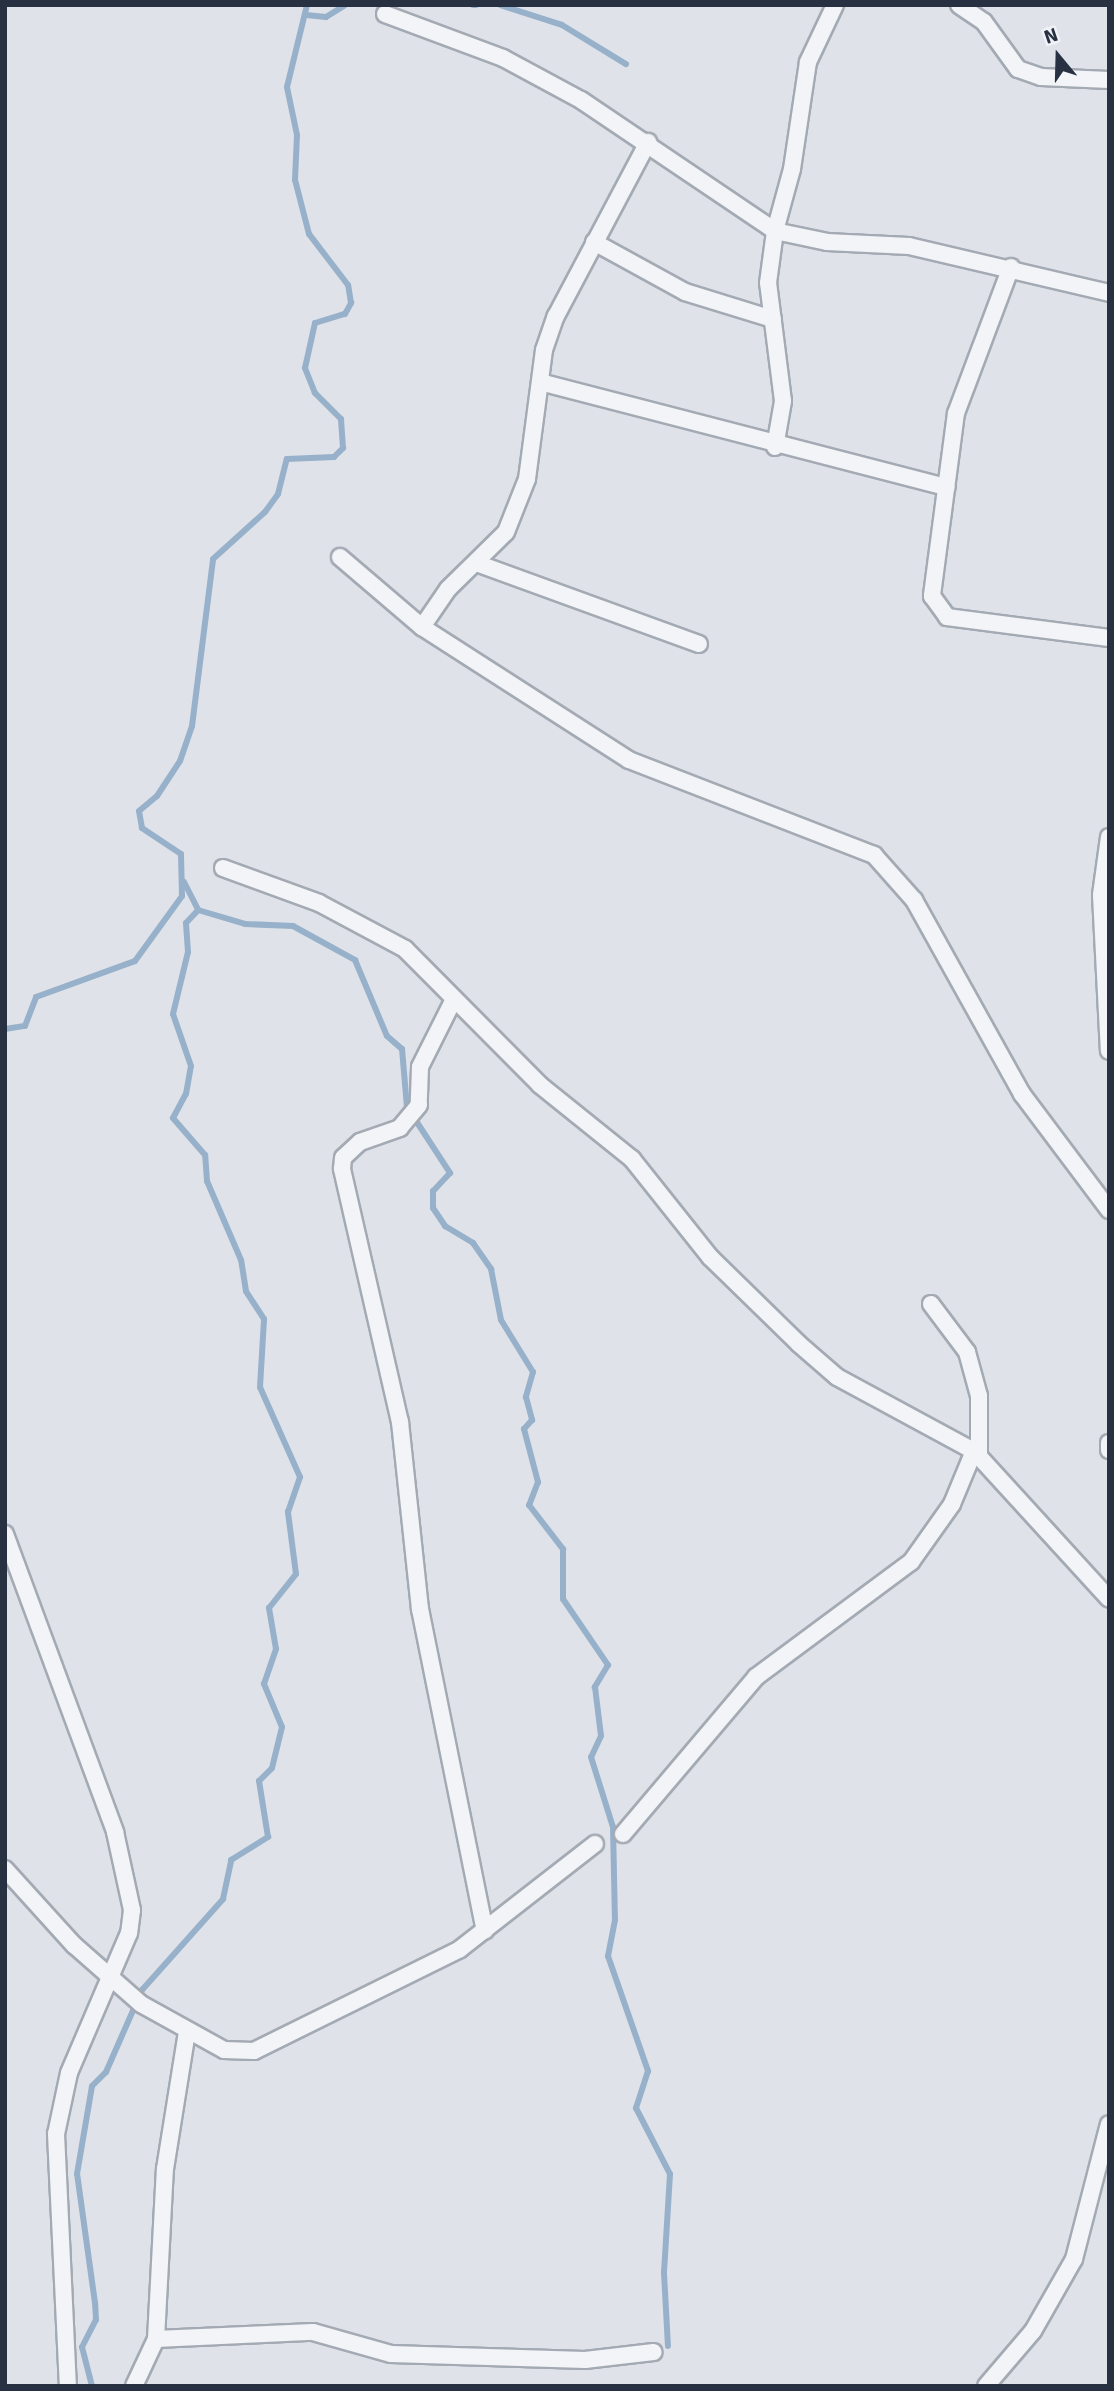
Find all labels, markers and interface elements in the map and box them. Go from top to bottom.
north arrow [1023,21,1093,91]
text: N [1041,23,1061,50]

